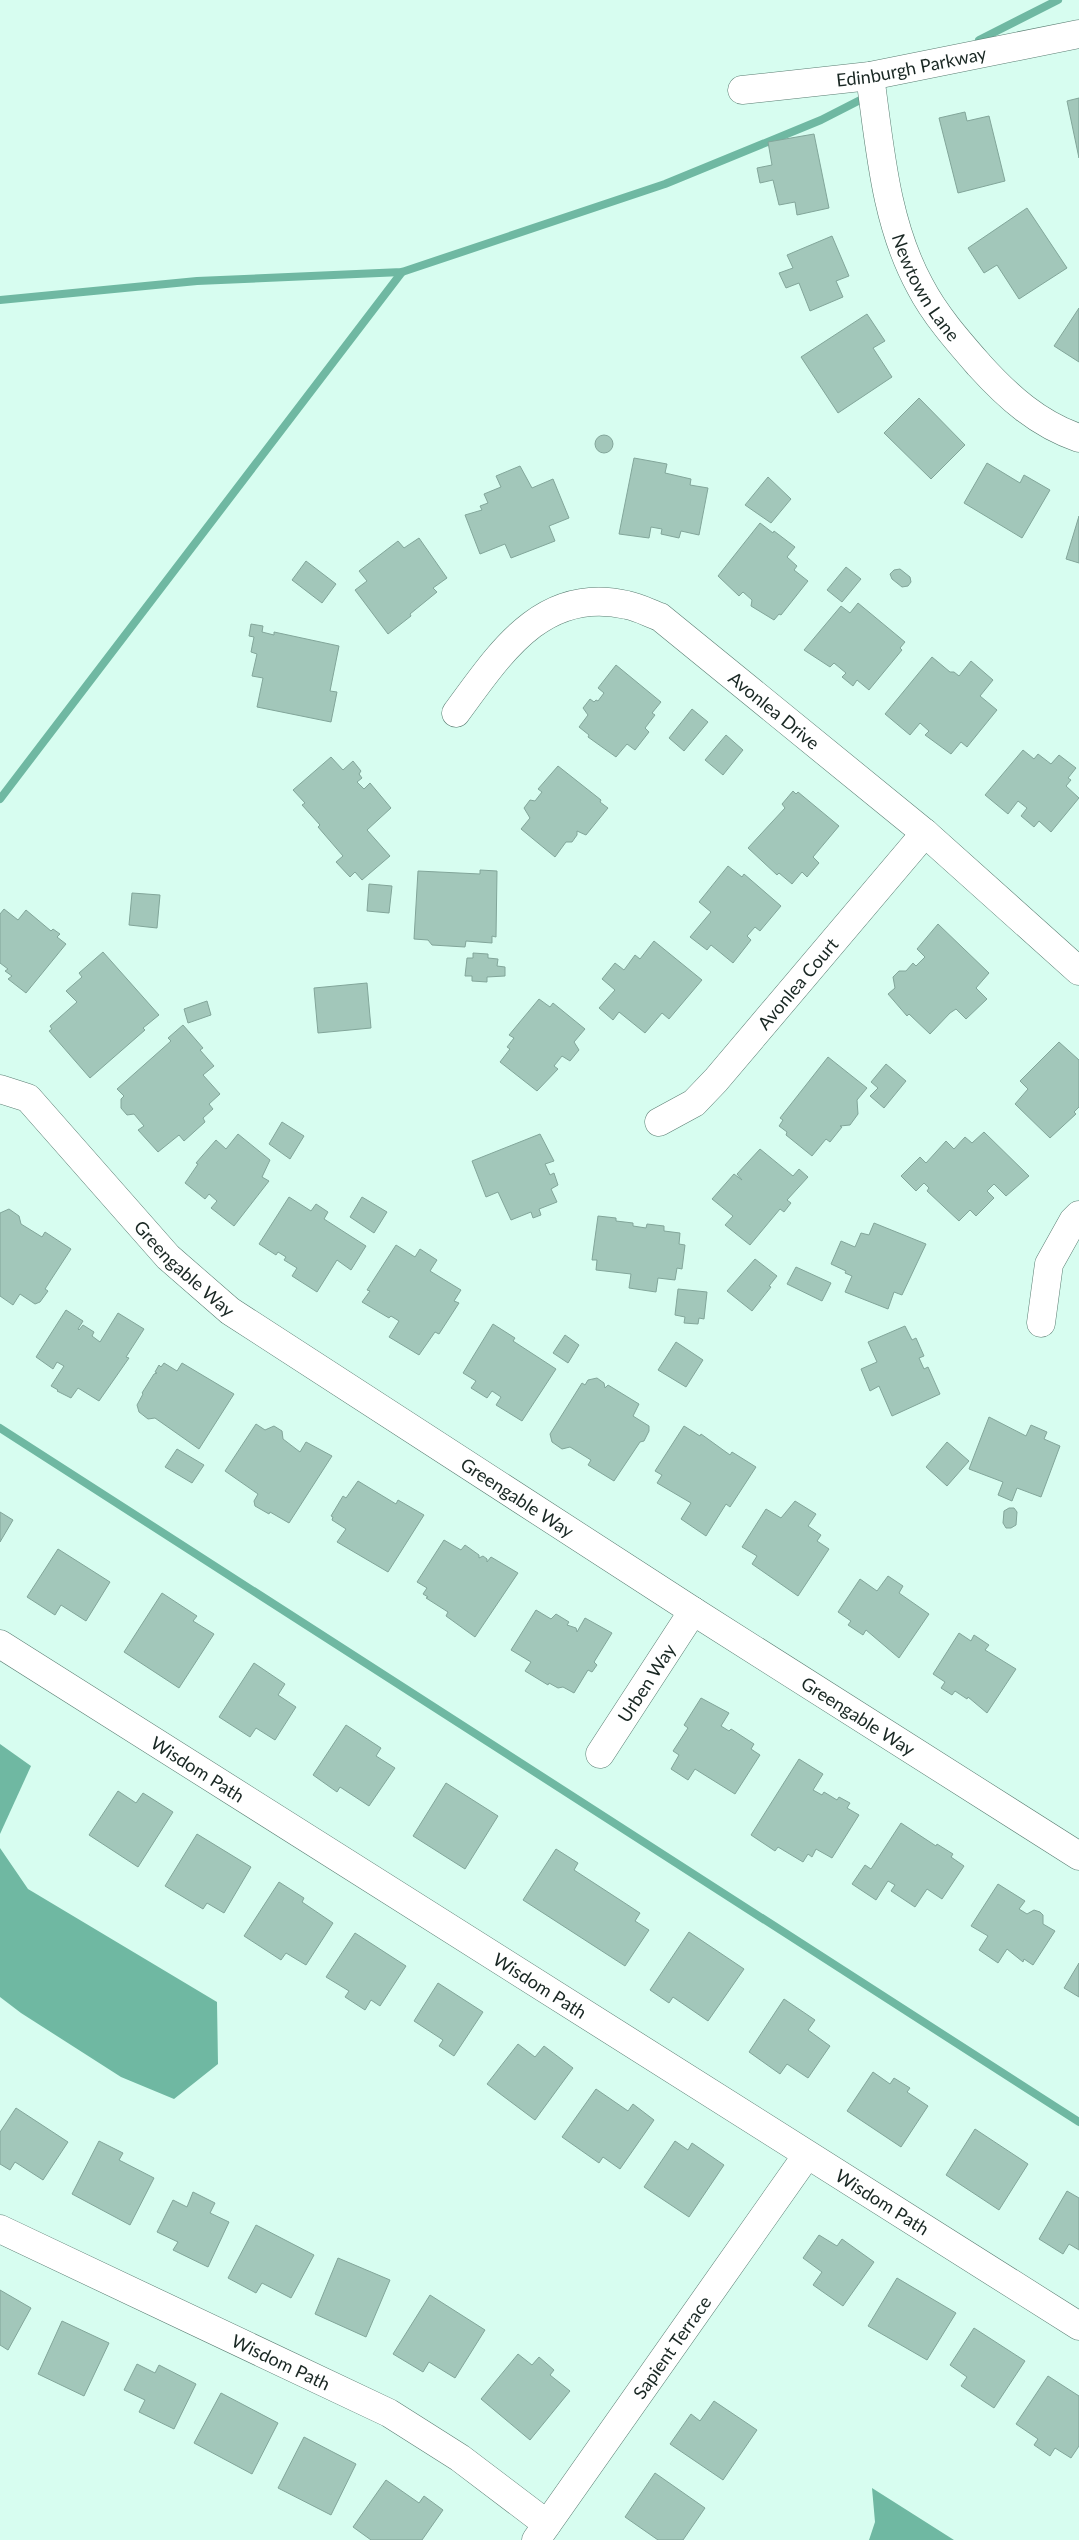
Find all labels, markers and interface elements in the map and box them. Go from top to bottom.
street label: Edinburgh Parkway [835,42,989,91]
street label: Newtown Lane [888,231,965,345]
street label: Avonlea Drive [724,667,824,754]
street label: Avonlea Court [753,933,843,1034]
street label: Greengable Way [130,1216,240,1322]
street label: Greengable Way [457,1453,579,1542]
street label: Urben Way [613,1639,680,1726]
street label: Greengable Way [797,1672,920,1761]
street label: Wisdom Path [147,1731,249,1807]
street label: Wisdom Path [489,1948,591,2023]
street label: Wisdom Path [832,2164,933,2239]
street label: Sapient Terrace [628,2291,716,2403]
street label: Wisdom Path [228,2329,334,2395]

